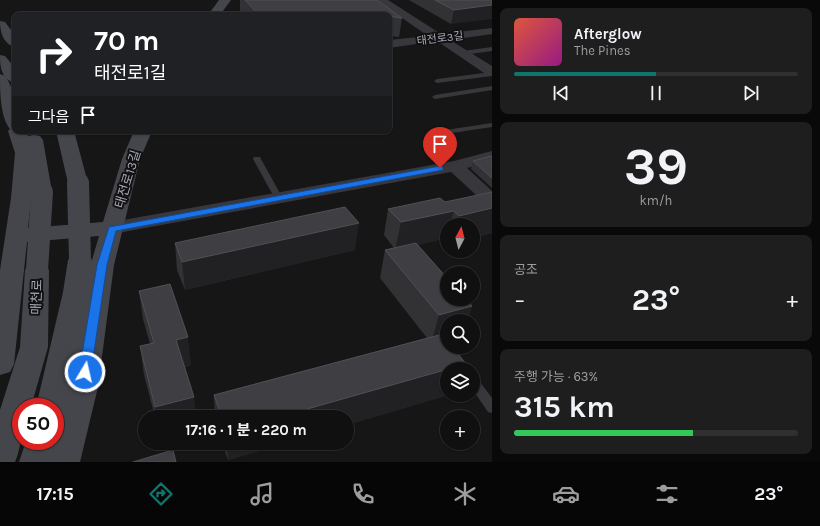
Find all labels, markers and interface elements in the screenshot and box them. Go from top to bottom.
text: 70 m [94,24,159,57]
text: Afterglow [574,25,642,43]
icon: right [28,28,80,80]
street label: 태전로3길 [416,29,464,48]
text: The Pines [574,43,631,58]
text: 태전로1길 [94,62,166,84]
icon: previous [550,82,572,104]
icon: pause [645,82,667,104]
icon: next [740,82,762,104]
icon: arrive [77,104,99,126]
text: 그다음 [28,108,69,126]
pin [423,127,457,168]
icon: arrive [429,133,451,155]
text: 39 [624,136,688,197]
street label: 태전로13길 [112,148,143,210]
text: km/h [640,193,672,208]
north arrow [440,218,480,258]
map controls [440,218,480,450]
text: 공조 [514,262,538,277]
button: sound [440,266,480,306]
street label: 매천로 [28,279,45,315]
text: 23° [632,282,680,318]
text: − [514,287,526,313]
text: + [786,287,798,313]
button: search [440,314,480,354]
position arrow [64,351,106,393]
button: layers [440,362,480,402]
text: 주행 가능 · 63% [514,369,598,384]
text: 315 km [514,389,615,425]
speed limit sign: 50 [12,398,64,450]
button: + [440,410,480,450]
text: 17:16 · 1 분 · 220 m [185,421,307,439]
icon: directions [147,480,175,508]
icon: music [248,480,276,508]
icon: phone [349,480,377,508]
icon: climate [451,480,479,508]
icon: car [552,480,580,508]
icon: filters [653,480,681,508]
text: 17:15 [37,483,74,505]
text: 23° [754,483,783,505]

